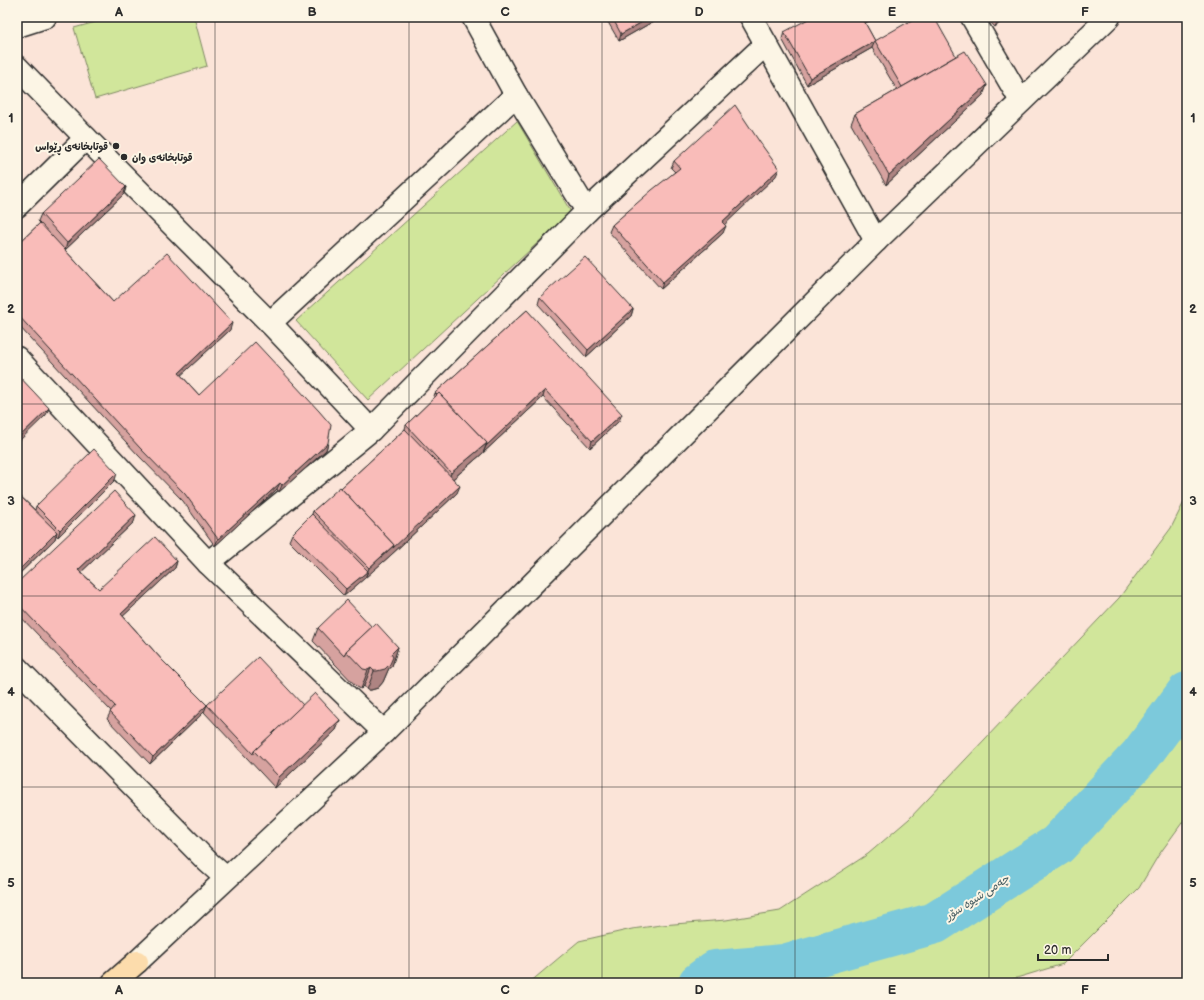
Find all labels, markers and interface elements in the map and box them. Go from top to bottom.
text: A [114,4,123,20]
text: B [307,4,317,20]
text: C [500,4,510,20]
text: D [694,4,704,20]
text: E [888,4,897,20]
text: F [1081,4,1089,20]
text: 1 [8,110,14,126]
text: 1 [1190,110,1196,126]
place label: قوتابخانەی ڕێواس [35,141,108,156]
marker: قوتابخانەی ڕێواس [111,141,121,151]
marker: قوتابخانەی وان [119,152,129,162]
place label: قوتابخانەی وان [132,152,193,164]
text: 2 [7,301,15,317]
text: 2 [1189,301,1197,317]
text: 3 [7,493,15,509]
text: 3 [1189,493,1197,509]
text: 4 [7,684,15,700]
text: 4 [1189,684,1197,700]
water label: چەمی شیوە سۆر [941,872,1013,925]
text: 5 [7,875,15,891]
text: 5 [1189,875,1197,891]
scale bar [1038,936,1108,962]
text: 20 m [1044,943,1071,958]
text: A [114,982,123,998]
text: B [307,982,317,998]
text: C [500,982,510,998]
text: D [694,982,704,998]
text: E [888,982,897,998]
text: F [1081,982,1089,998]

